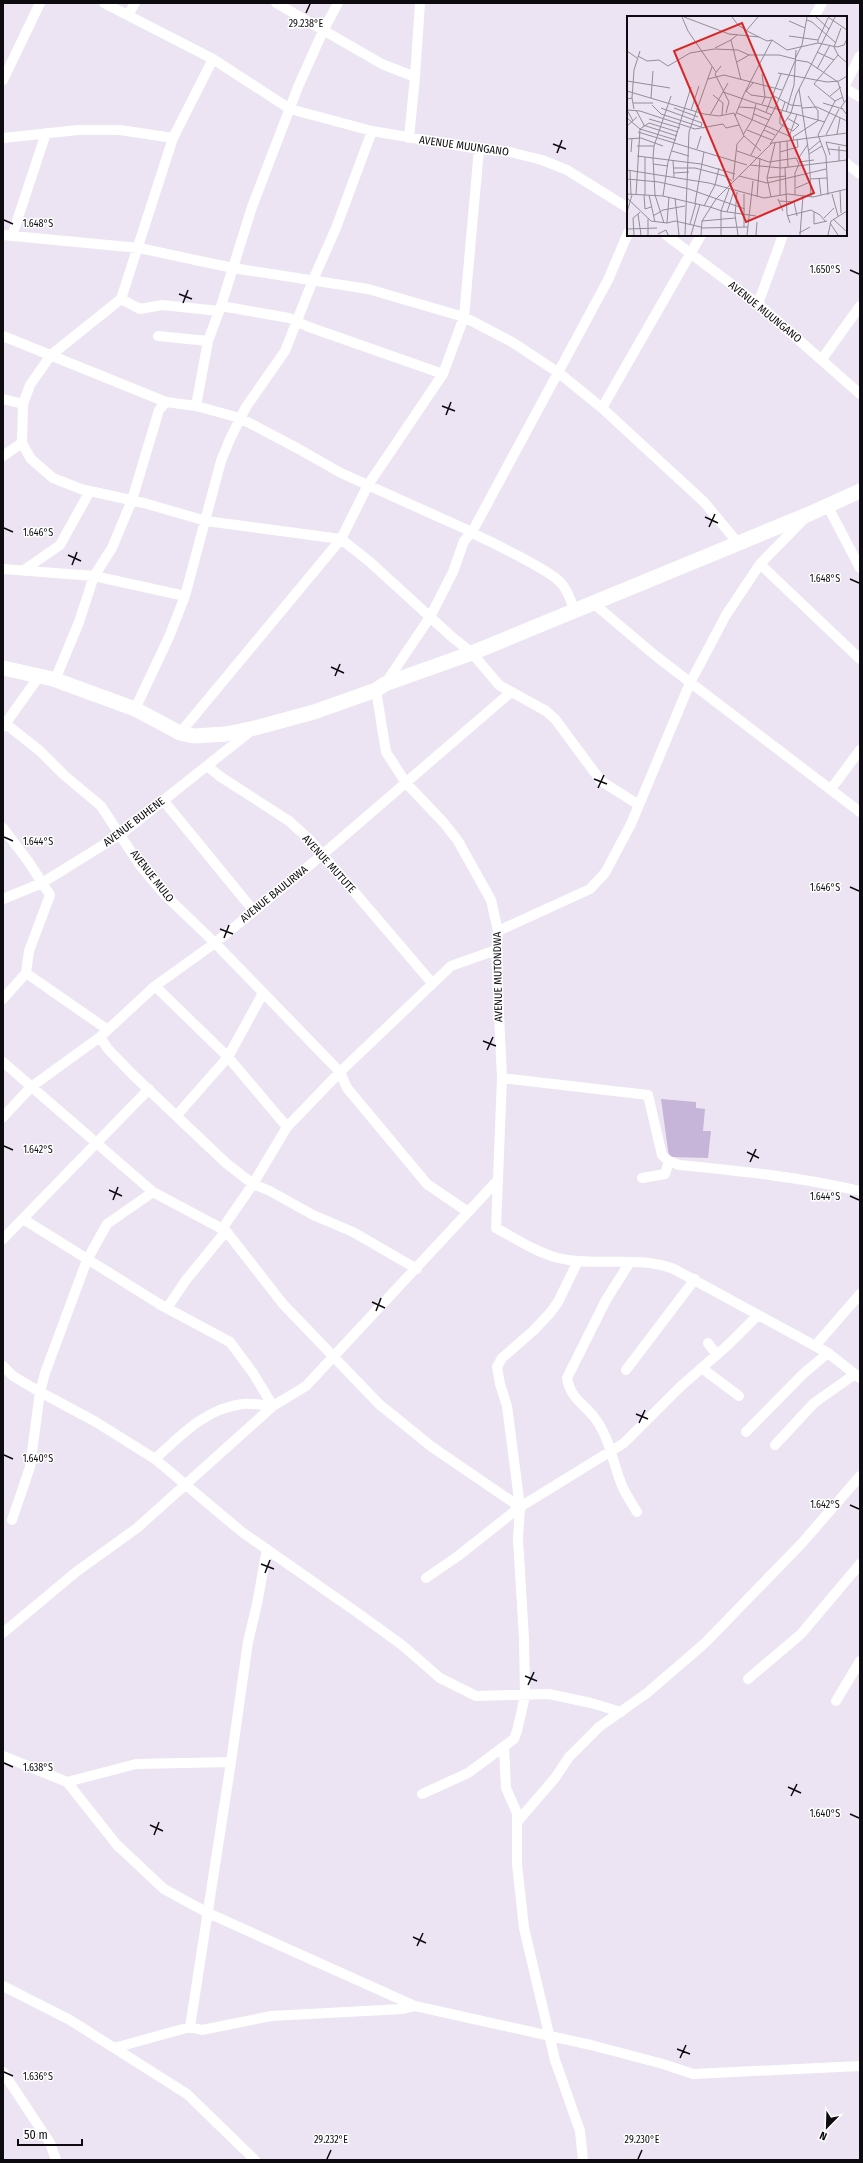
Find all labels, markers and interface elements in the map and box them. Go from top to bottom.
inset map [627,16,847,236]
text: 29.238°E [289,18,324,30]
street label: AVENUE MUUNGANO [418,133,510,159]
text: 1.648°S [23,218,53,230]
text: 1.650°S [810,264,840,276]
street label: AVENUE MUUNGANO [726,279,804,346]
text: 1.646°S [23,527,53,539]
text: 1.648°S [810,573,840,585]
street label: AVENUE BUHENE [101,795,167,849]
street label: AVENUE MUTUTE [300,832,358,896]
text: 1.644°S [23,836,53,848]
street label: AVENUE MULO [128,847,177,905]
street label: AVENUE BAULIRWA [238,863,311,925]
text: 1.646°S [810,882,840,894]
street label: AVENUE MUTONDWA [491,932,505,1022]
text: 1.642°S [23,1144,53,1156]
text: 1.644°S [810,1191,840,1203]
text: 1.640°S [23,1453,53,1465]
text: 1.642°S [810,1499,840,1511]
text: 1.638°S [23,1762,53,1774]
text: 1.640°S [810,1808,840,1820]
text: 1.636°S [23,2071,53,2083]
north arrow [807,2107,847,2147]
scale bar [18,2121,82,2147]
text: 50 m [24,2128,48,2142]
text: N [818,2128,829,2143]
text: 29.232°E [314,2134,348,2146]
text: 29.230°E [625,2134,660,2146]

